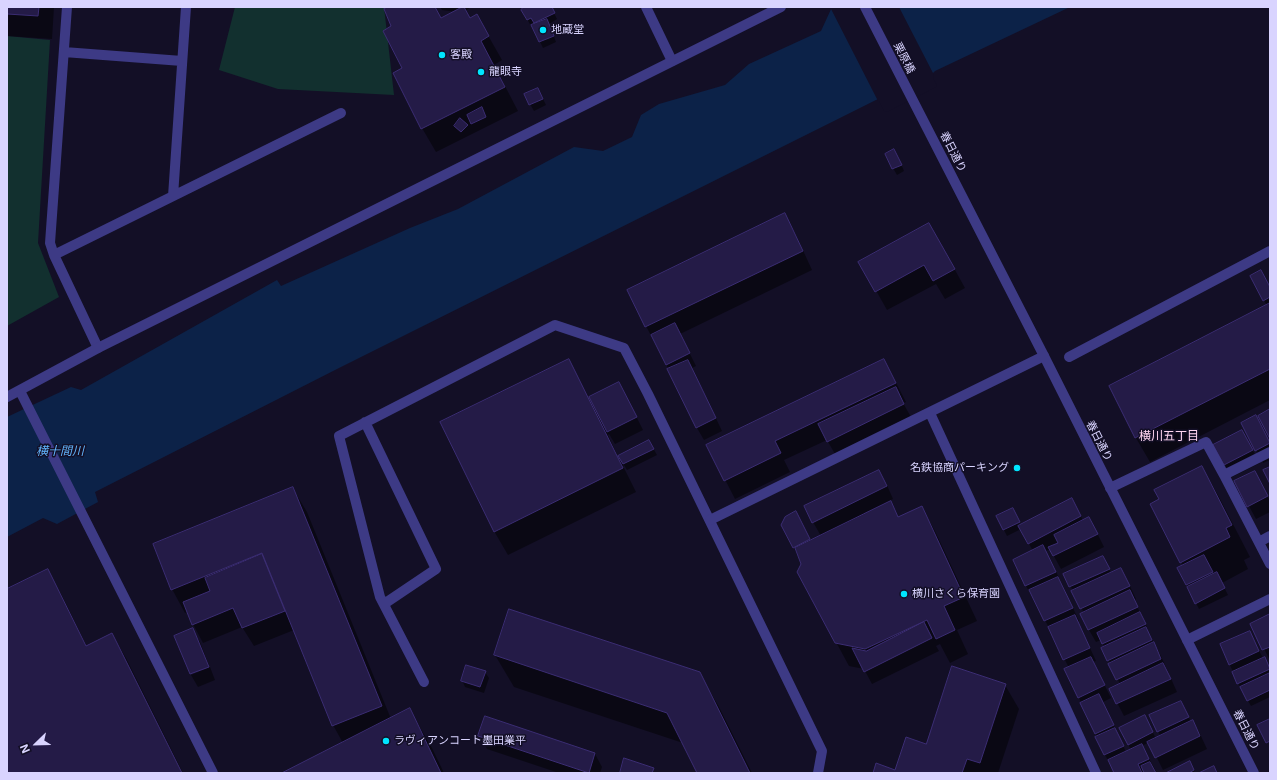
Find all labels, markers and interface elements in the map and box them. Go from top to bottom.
place label: 地蔵堂 [551,23,584,37]
marker: 地蔵堂 [538,25,548,35]
street label: 栗原橋 [891,40,917,76]
place label: 客殿 [450,48,472,62]
marker: 客殿 [437,50,447,60]
place label: 龍眼寺 [489,65,522,79]
marker: 龍眼寺 [476,67,486,77]
street label: 春日通り [937,129,969,175]
street label: 春日通り [1083,418,1115,464]
district label: 横川五丁目 [1139,429,1199,443]
water label: 横十間川 [36,444,84,458]
place label: 名鉄協商パーキング [910,461,1009,475]
marker: 名鉄協商パーキング [1012,463,1022,473]
place label: 横川さくら保育園 [912,587,1000,601]
marker: 横川さくら保育園 [899,589,909,599]
street label: 春日通り [1230,707,1262,753]
north arrow [16,724,56,764]
place label: ラヴィアンコート墨田業平 [394,734,526,748]
marker: ラヴィアンコート墨田業平 [381,736,391,746]
text: N [17,742,33,755]

